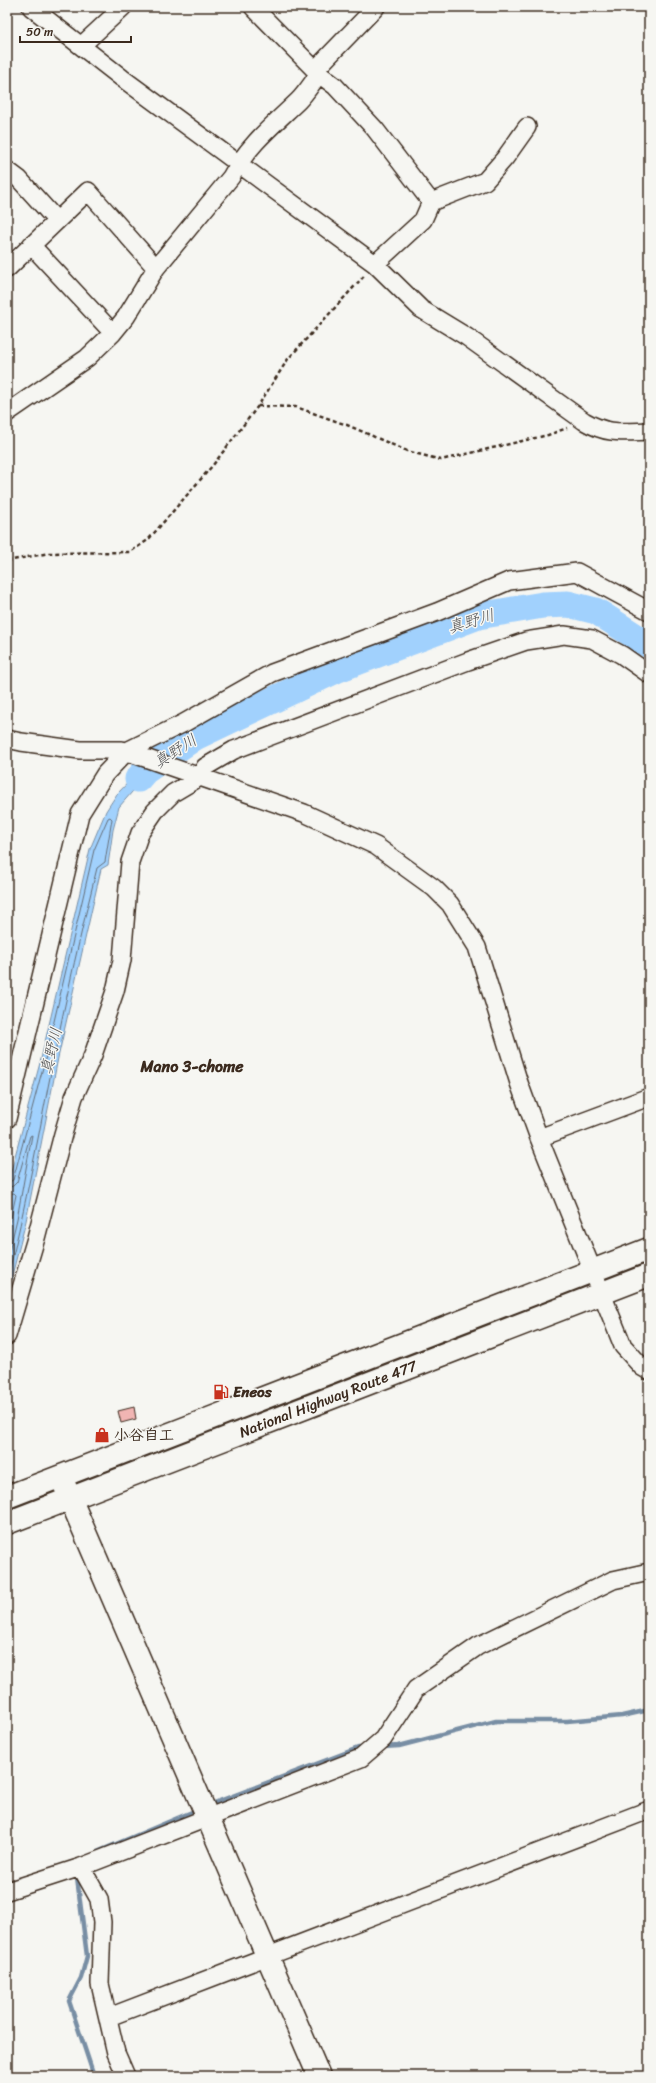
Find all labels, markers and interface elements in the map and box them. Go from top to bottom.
scale bar [20,18,131,44]
text: 50 m [26,21,53,43]
water label: 真野川 [444,600,498,642]
water label: 真野川 [147,726,203,776]
water label: 真野川 [31,1024,71,1078]
district label: Mano 3-chome [139,1052,244,1081]
street label: National Highway Route 477 [235,1352,422,1445]
place label: Eneos [233,1379,273,1405]
fuel station icon: Eneos [212,1383,230,1401]
place label: 小谷自工 [114,1422,174,1448]
shop icon: 小谷自工 [93,1426,111,1444]

